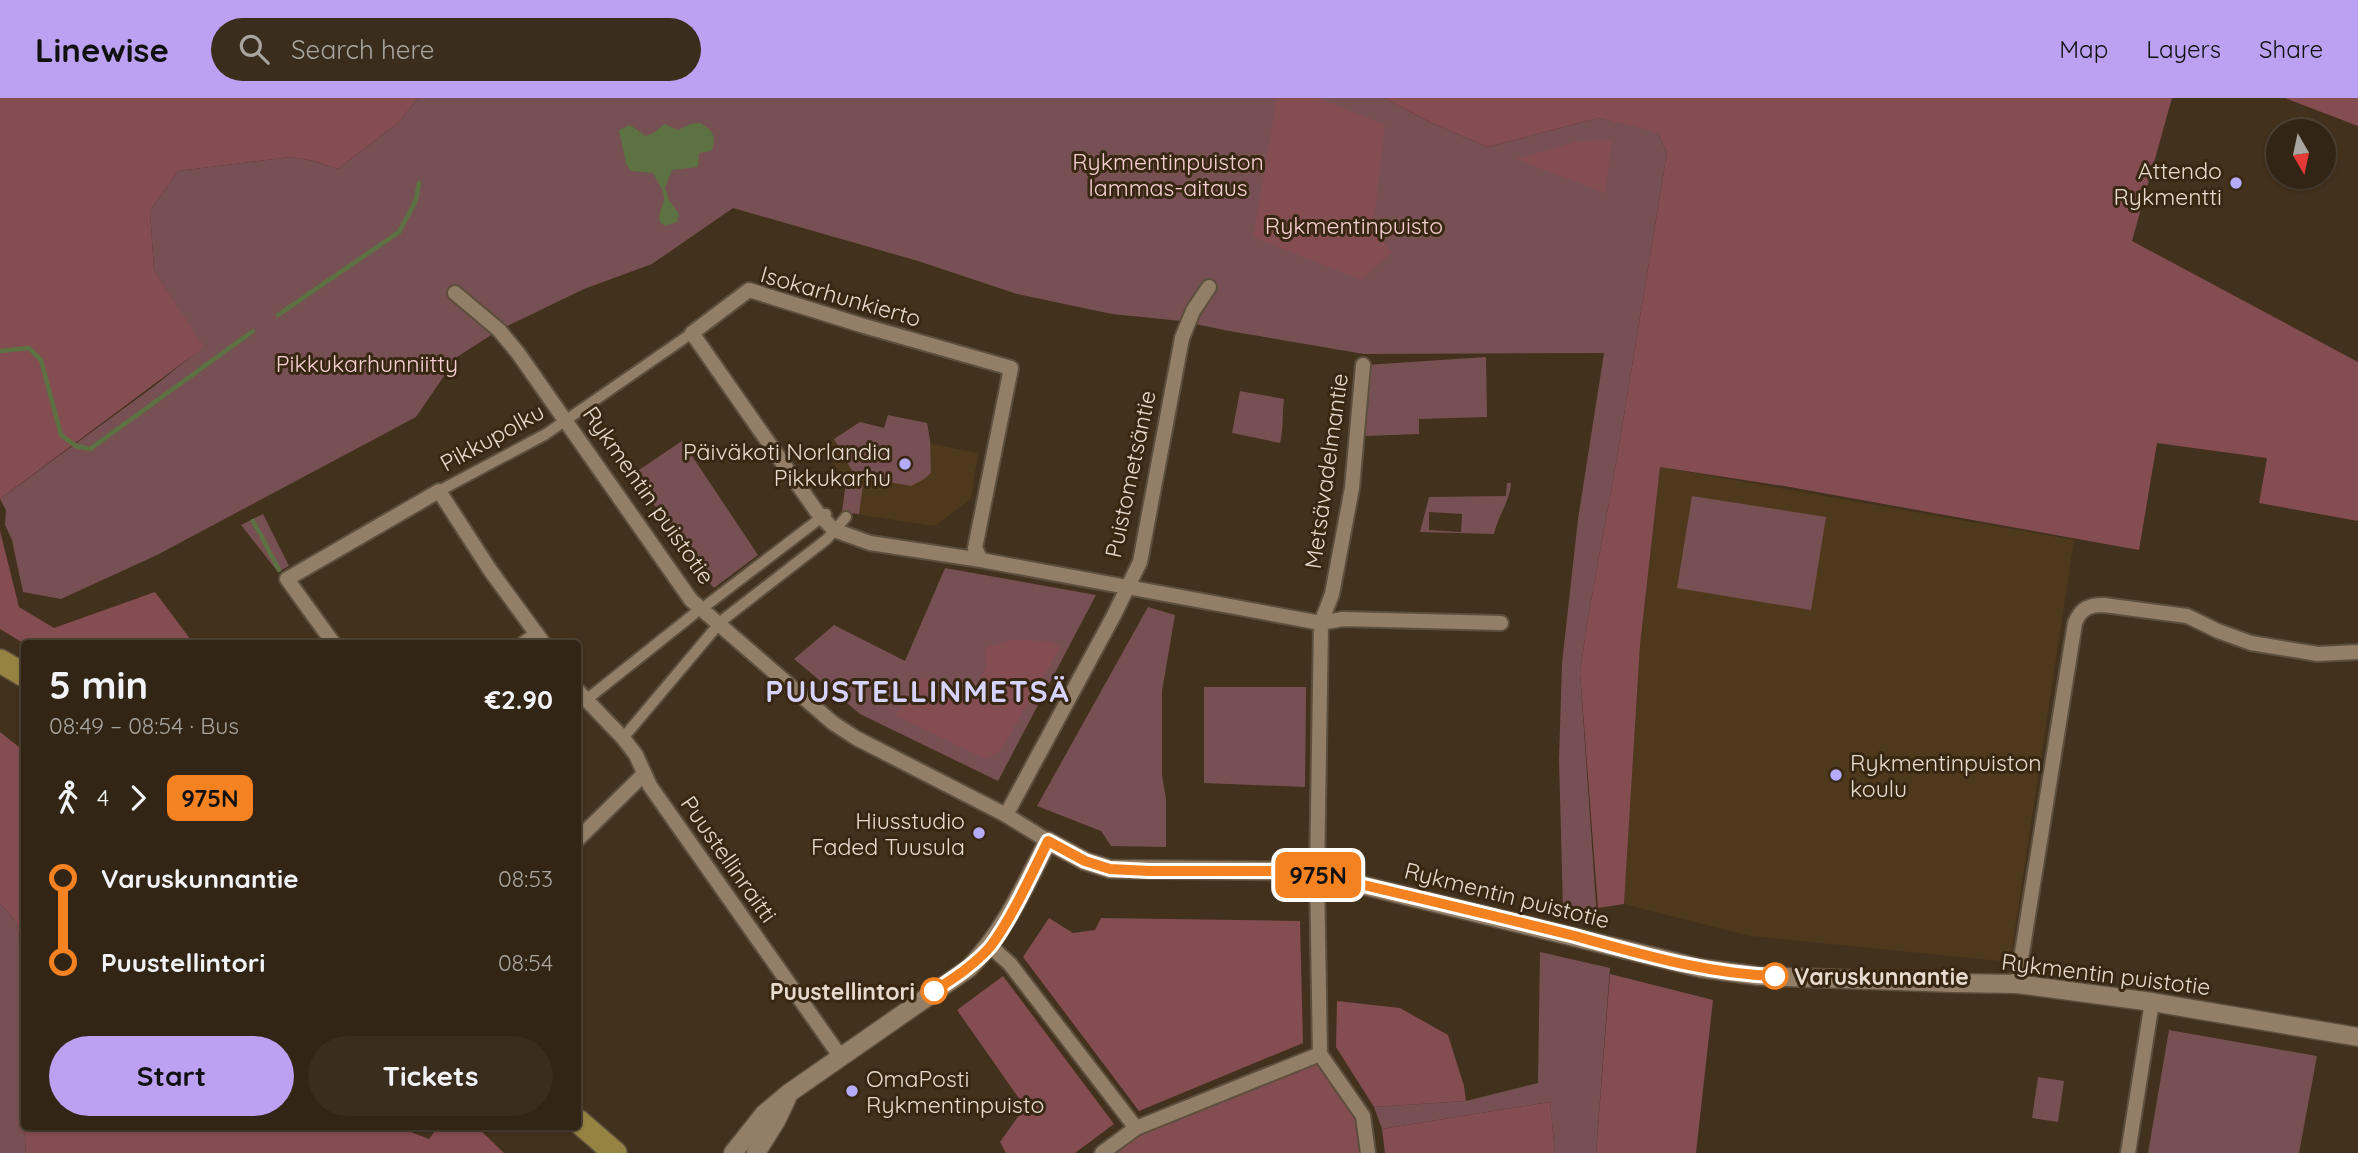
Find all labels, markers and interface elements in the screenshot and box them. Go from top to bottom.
search box [211,18,701,81]
text: Linewise [35,29,169,70]
icon: search [235,30,273,68]
text: Search here [291,33,435,66]
text: Map [2059,34,2108,64]
text: Layers [2146,34,2221,64]
text: Share [2259,34,2323,64]
north arrow [2266,119,2336,189]
map controls [2266,119,2336,189]
park label: Rykmentinpuiston lammas-aitaus [1072,147,1264,202]
place label: Attendo Rykmentti [2113,156,2222,211]
marker: Attendo Rykmentti [2228,175,2244,191]
park label: Rykmentinpuisto [1265,211,1443,240]
street label: Isokarhunkierto [757,259,925,333]
park label: Pikkukarhunniitty [276,349,458,378]
street label: Metsävadelmantie [1298,371,1354,571]
street label: Puistometsäntie [1098,388,1162,560]
street label: Pikkupolku [435,397,549,477]
street label: Rykmentin puistotie [577,401,721,589]
place label: Päiväkoti Norlandia Pikkukarhu [683,437,891,492]
marker: Päiväkoti Norlandia Pikkukarhu [897,456,913,472]
text: 5 min [49,661,148,709]
district label: PUUSTELLINMETSÄ [765,672,1071,710]
text: €2.90 [485,683,553,716]
text: 08:49 – 08:54 · Bus [49,711,239,740]
place label: Rykmentinpuiston koulu [1850,748,2042,803]
marker: Rykmentinpuiston koulu [1828,767,1844,783]
icon: walk [49,779,87,817]
icon: forward [119,779,157,817]
text: 4 [97,783,109,812]
text: 975N [181,783,239,813]
street label: Puustellinraitti [675,790,783,928]
place label: Hiusstudio Faded Tuusula [811,806,965,861]
marker: Hiusstudio Faded Tuusula [971,825,987,841]
line badge: 975N [1269,852,1367,898]
street label: Rykmentin puistotie [1401,855,1613,935]
text: 975N [1289,860,1347,890]
text: Varuskunnantie [101,862,299,895]
text: 08:53 [498,864,553,893]
text: Puustellintori [101,946,265,979]
street label: Rykmentin puistotie [2000,947,2212,1001]
text: 08:54 [498,948,553,977]
place label: Varuskunnantie [1794,962,1969,991]
marker: Varuskunnantie [1762,963,1788,989]
place label: Puustellintori [770,977,915,1006]
marker: Puustellintori [921,978,947,1004]
button: Start [49,1036,294,1116]
button: Tickets [308,1036,553,1116]
place label: OmaPosti Rykmentinpuisto [866,1064,1044,1119]
marker: OmaPosti Rykmentinpuisto [844,1083,860,1099]

